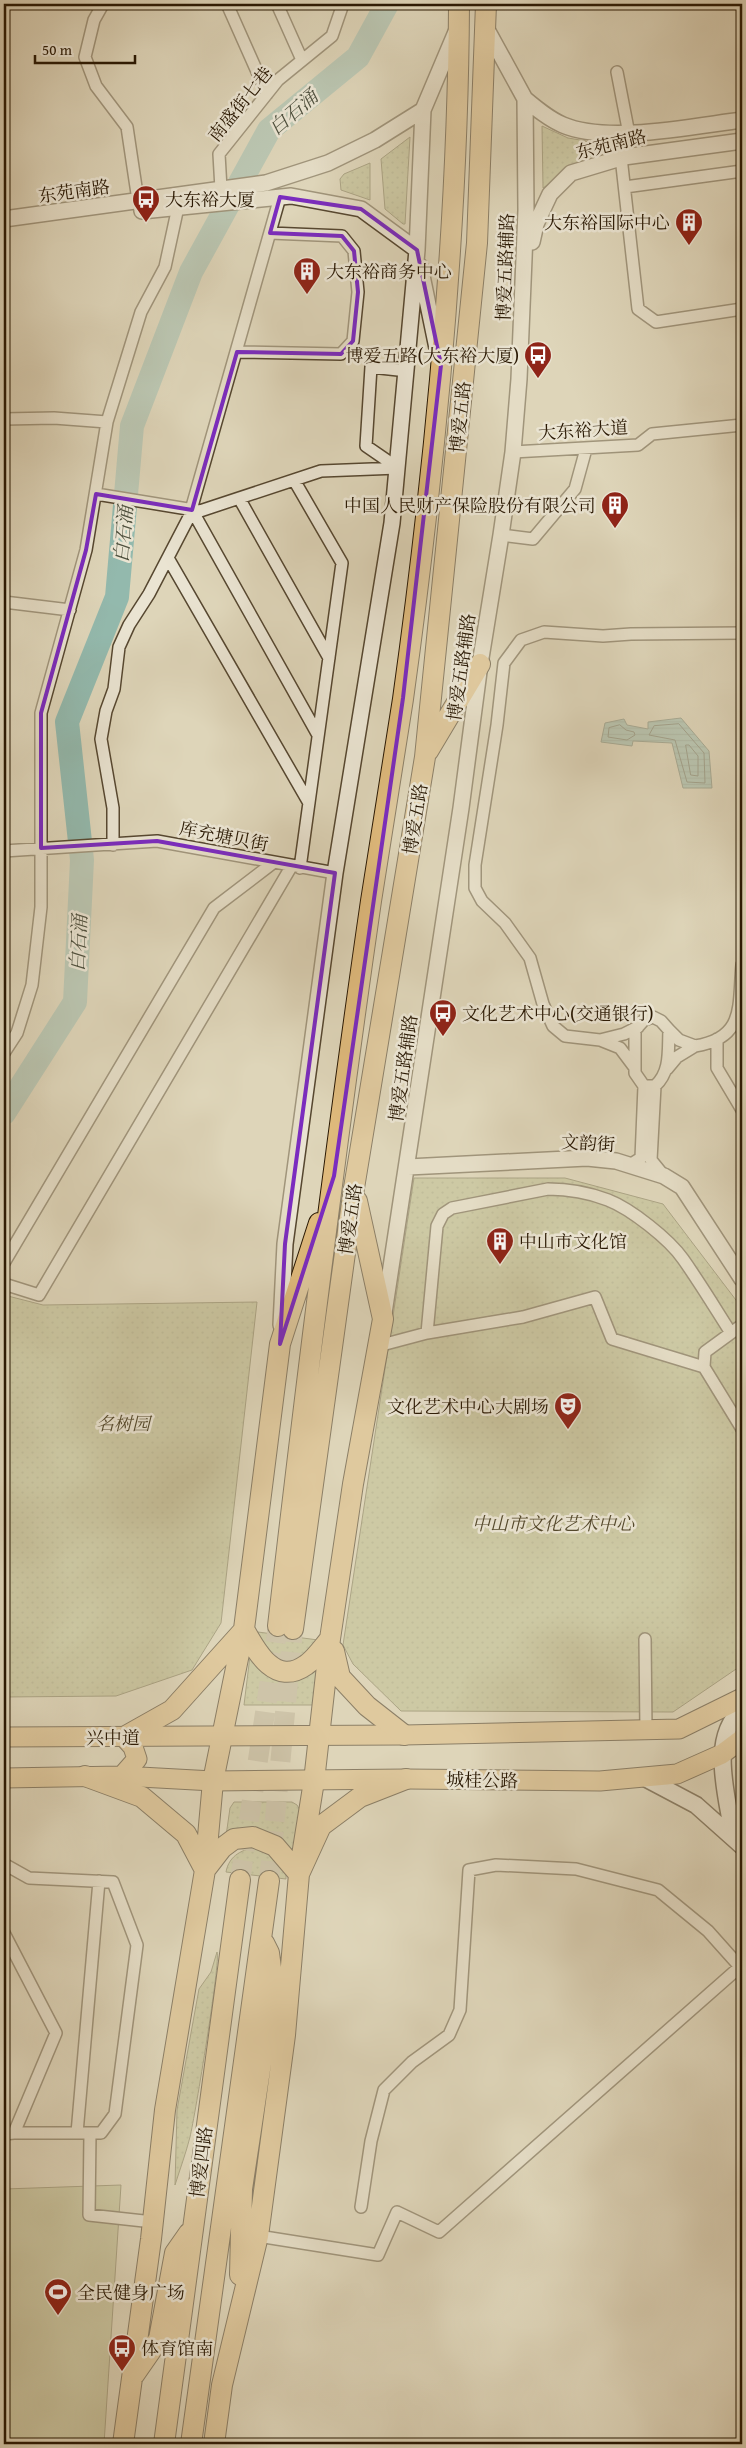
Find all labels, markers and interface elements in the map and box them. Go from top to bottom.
scale bar [35,32,135,64]
text: 50 m [42,39,73,60]
street label: 南盛街七巷 [201,61,279,147]
water label: 白石涌 [262,81,325,141]
street label: 东苑南路 [573,122,649,166]
street label: 东苑南路 [36,173,112,209]
bus stop icon: 大东裕大厦 [131,184,161,223]
place label: 大东裕大厦 [165,186,255,213]
building icon: 大东裕国际中心 [674,207,704,246]
place label: 大东裕国际中心 [544,209,670,236]
street label: 博爱五路辅路 [490,213,520,321]
building icon: 大东裕商务中心 [292,256,322,295]
place label: 大东裕商务中心 [326,258,452,285]
bus stop icon: 博爱五路(大东裕大厦) [523,340,553,379]
place label: 博爱五路(大东裕大厦) [345,342,519,369]
street label: 博爱五路 [443,380,477,454]
street label: 大东裕大道 [537,413,629,447]
building icon: 中国人民财产保险股份有限公司 [600,490,630,529]
place label: 中国人民财产保险股份有限公司 [344,492,596,519]
water label: 白石涌 [107,502,140,564]
street label: 博爱五路辅路 [440,612,482,722]
street label: 博爱五路 [396,781,434,857]
street label: 库充塘贝街 [177,814,271,858]
water label: 白石涌 [63,912,94,972]
bus stop icon: 文化艺术中心(交通银行) [428,998,458,1037]
place label: 文化艺术中心(交通银行) [462,1000,654,1027]
street label: 博爱五路辅路 [382,1013,424,1123]
street label: 文韵街 [560,1128,616,1158]
street label: 博爱五路 [332,1181,368,1257]
building icon: 中山市文化馆 [485,1226,515,1265]
place label: 中山市文化馆 [519,1228,627,1255]
theatre icon: 文化艺术中心大剧场 [553,1391,583,1430]
place label: 文化艺术中心大剧场 [387,1393,549,1420]
park label: 名树园 [96,1410,153,1437]
park label: 中山市文化艺术中心 [472,1510,635,1537]
street label: 兴中道 [86,1724,140,1751]
street label: 城桂公路 [446,1766,518,1794]
street label: 博爱四路 [183,2125,219,2199]
sports icon: 全民健身广场 [43,2277,73,2316]
place label: 全民健身广场 [77,2279,185,2306]
bus stop icon: 体育馆南 [107,2333,137,2372]
place label: 体育馆南 [141,2335,213,2362]

